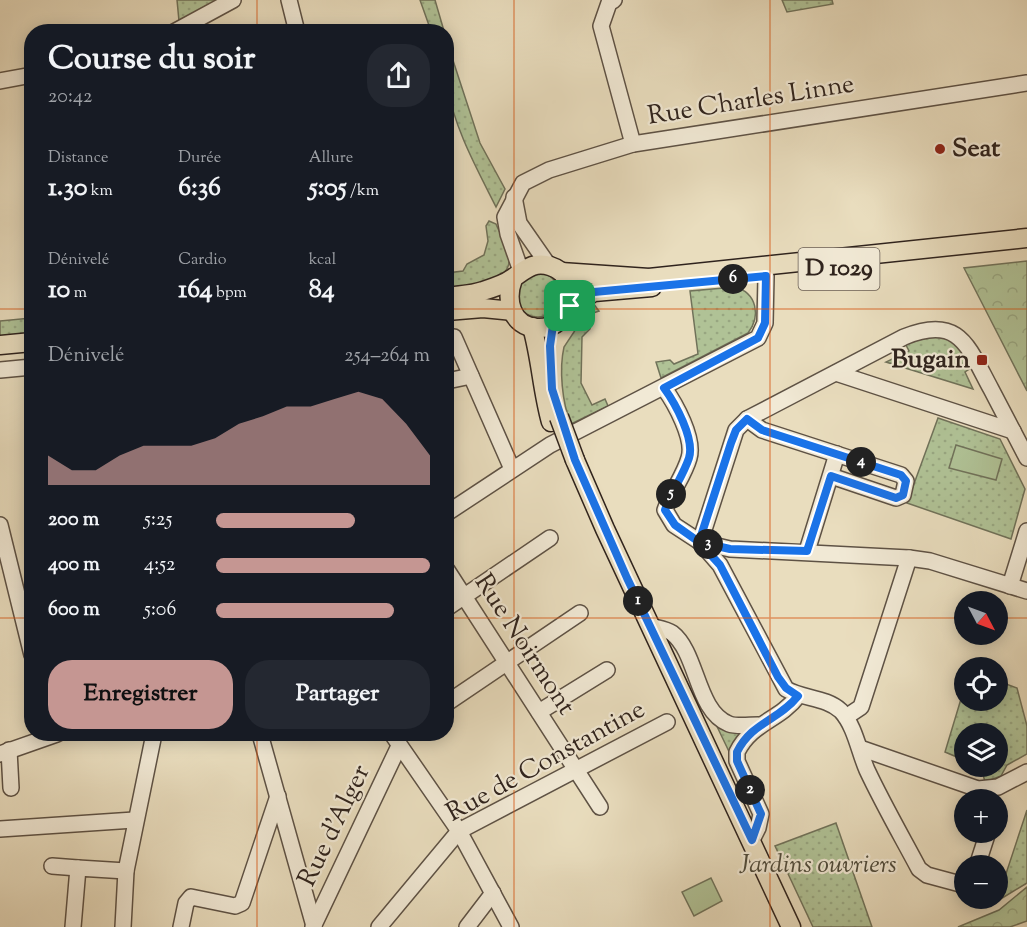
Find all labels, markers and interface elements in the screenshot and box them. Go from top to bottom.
text: Course du soir [48,36,255,84]
button: share [367,44,430,107]
street label: Rue Charles Linne [645,66,857,136]
text: 20:42 [48,83,92,112]
place label: Seat [952,131,1000,168]
marker: Seat [933,142,947,156]
text: Distance [48,147,108,170]
text: Durée [178,147,221,170]
text: Allure [309,147,353,170]
text: 1.30 [48,170,87,207]
text: 6:36 [178,170,221,207]
text: 5:05 [309,170,347,207]
text: km [87,180,113,203]
text: /km [347,180,379,203]
road number: D 1029 [798,248,880,290]
text: Dénivelé [48,249,109,272]
text: Cardio [178,249,226,272]
text: kcal [309,249,336,272]
pin: 6 [718,264,748,294]
text: 6 [729,267,737,290]
text: 10 [48,272,70,309]
text: 164 [178,272,213,309]
text: 84 [309,272,335,309]
pin [544,280,595,331]
text: m [70,282,87,305]
text: bpm [213,282,247,305]
icon: arrive [553,289,586,322]
text: Dénivelé [48,342,124,371]
text: 254–264 m [344,342,430,371]
place label: Bugain [891,342,971,379]
marker: Bugain [975,353,989,367]
pin: 4 [846,447,876,477]
text: 4 [857,450,865,473]
pin: 5 [656,479,686,509]
text: 5 [668,482,674,505]
text: 200 m [48,506,99,535]
text: 5:25 [144,506,172,535]
pin: 3 [693,529,723,559]
text: 3 [705,532,711,555]
text: 400 m [48,551,100,580]
text: 4:52 [144,551,175,580]
street label: Rue Noirmont [464,567,584,723]
pin: 1 [623,586,653,616]
text: 1 [635,589,641,612]
north arrow [954,591,1008,645]
map controls [954,591,1008,909]
text: 600 m [48,596,100,625]
text: 5:06 [144,596,176,625]
button: locate [954,657,1008,711]
button: Enregistrer [48,660,233,729]
button: Partager [245,660,430,729]
street label: Rue de Constantine [440,692,652,832]
button: layers [954,723,1008,777]
street label: Rue d'Alger [290,759,381,893]
pin: 2 [735,775,765,805]
text: 2 [746,778,754,801]
button: + [954,789,1008,843]
park label: Jardins ouvriers [738,847,897,884]
button: − [954,855,1008,909]

